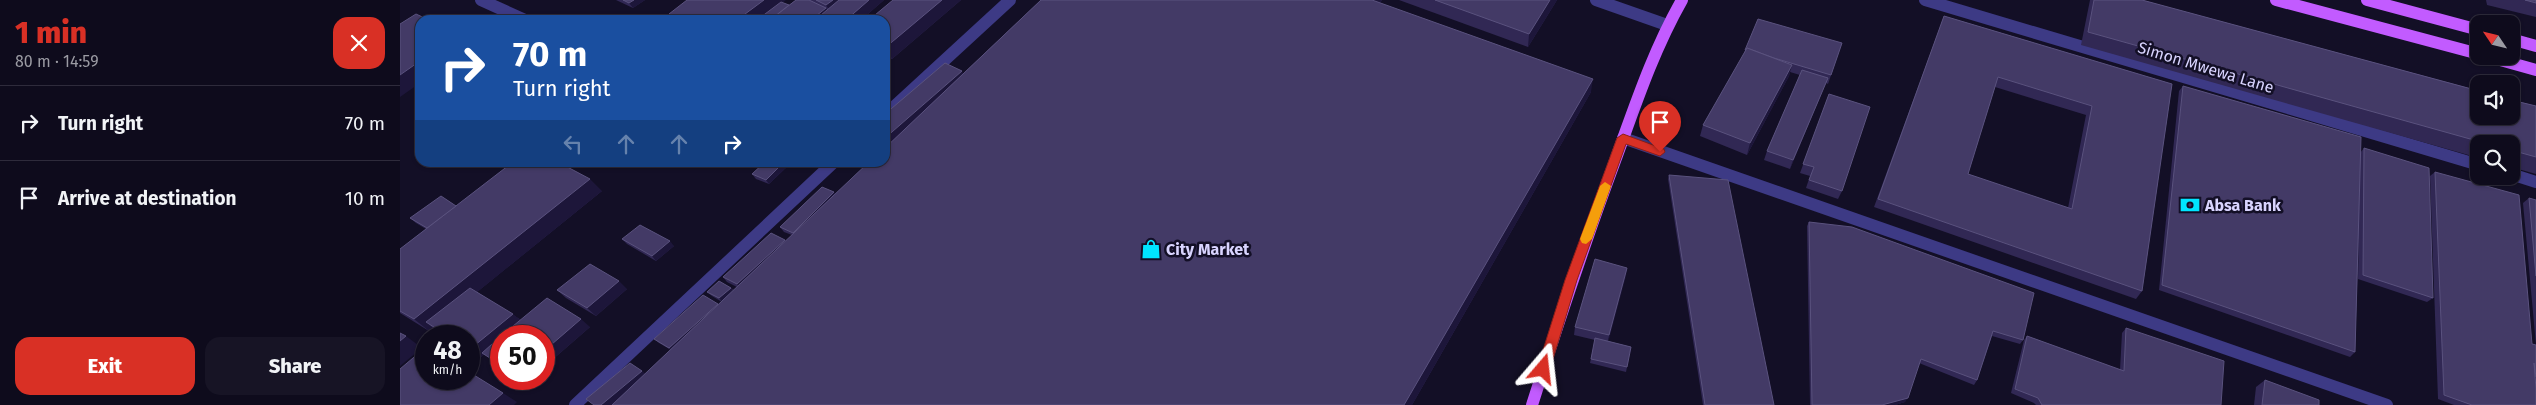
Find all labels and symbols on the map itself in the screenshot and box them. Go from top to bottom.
north arrow [2470,15,2520,65]
street label: Simon Mwewa Lane [2135,38,2276,97]
pin [1639,101,1681,152]
bank icon: Absa Bank [2179,194,2201,216]
place label: Absa Bank [2204,196,2281,215]
shop icon: City Market [1140,238,1162,260]
place label: City Market [1166,240,1250,259]
speed limit sign: 50 [490,325,555,390]
position arrow [1516,342,1568,394]

